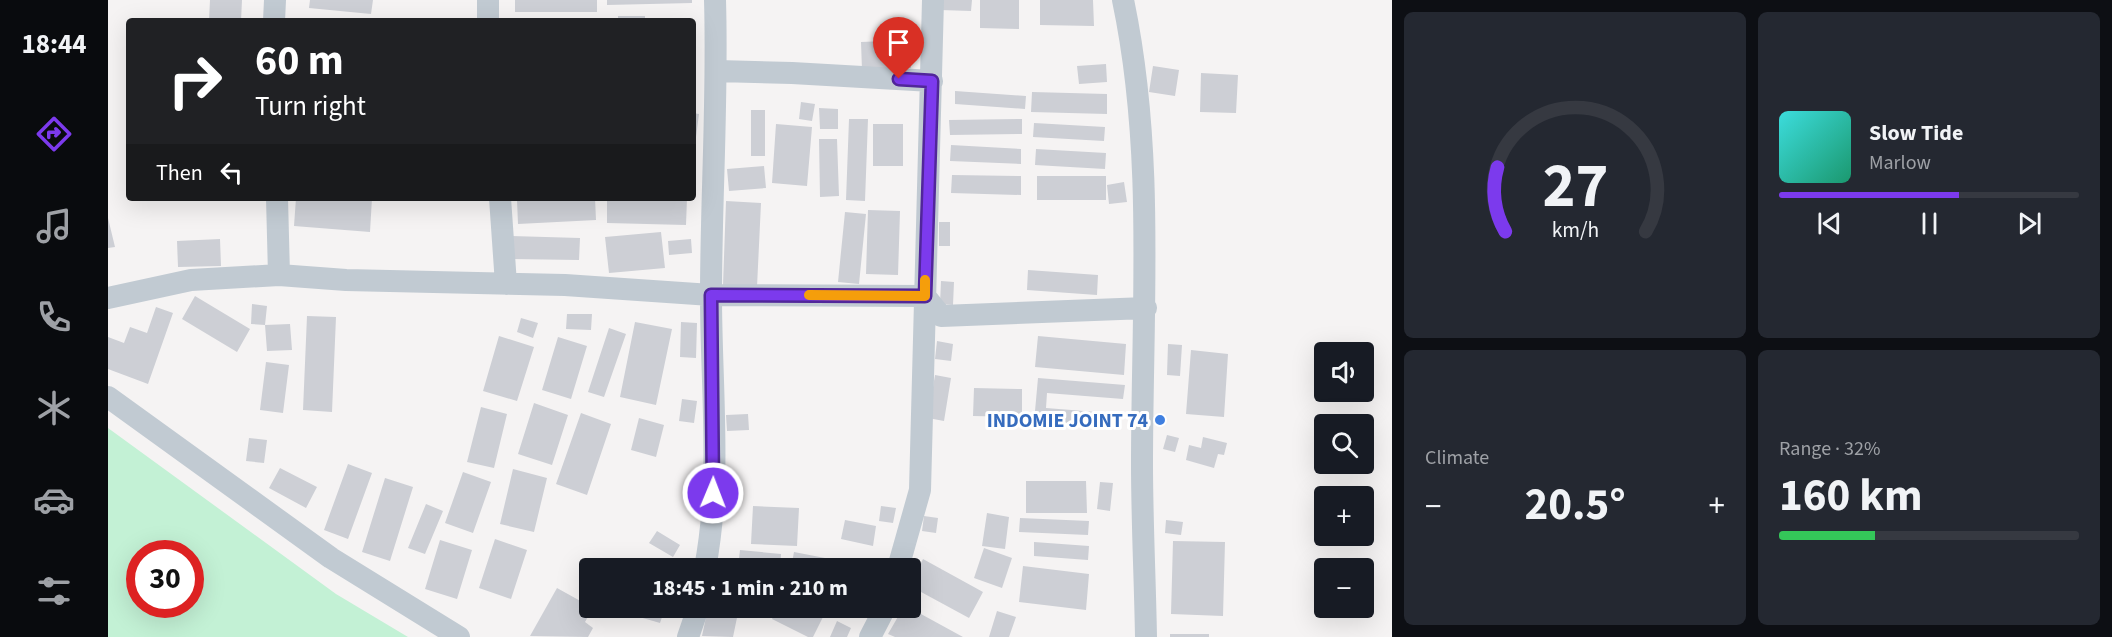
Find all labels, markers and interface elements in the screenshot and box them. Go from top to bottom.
pin [873,17,924,79]
text: 18:44 [21,25,87,64]
icon: arrive [882,26,915,59]
text: 60 m [255,31,344,91]
icon: right [156,42,234,120]
text: Turn right [255,87,366,126]
icon: directions [33,113,75,155]
text: Slow Tide [1869,117,1963,149]
text: 27 [1542,142,1608,231]
text: Marlow [1869,149,1931,177]
icon: left [215,156,248,189]
text: Then [156,157,203,189]
icon: music [33,205,75,247]
icon: previous [1813,207,1846,240]
icon: pause [1913,207,1946,240]
icon: next [2013,207,2046,240]
text: km/h [1551,216,1599,247]
icon: phone [33,296,75,338]
map controls [1314,342,1374,618]
button: sound [1314,342,1374,402]
icon: climate [33,387,75,429]
place label: INDOMIE JOINT 74 [987,407,1148,435]
marker: INDOMIE JOINT 74 [1153,413,1167,427]
button: search [1314,414,1374,474]
text: Range · 32% [1779,435,1880,463]
text: Climate [1425,444,1489,472]
position arrow [681,461,745,525]
text: 160 km [1779,464,1923,528]
text: 20.5° [1524,473,1626,537]
icon: car [33,479,75,521]
text: − [1425,483,1441,530]
text: + [1709,483,1725,530]
button: + [1314,486,1374,546]
speed limit sign: 30 [126,540,204,618]
button: − [1314,558,1374,618]
icon: filters [33,570,75,612]
text: 18:45 · 1 min · 210 m [652,572,848,604]

